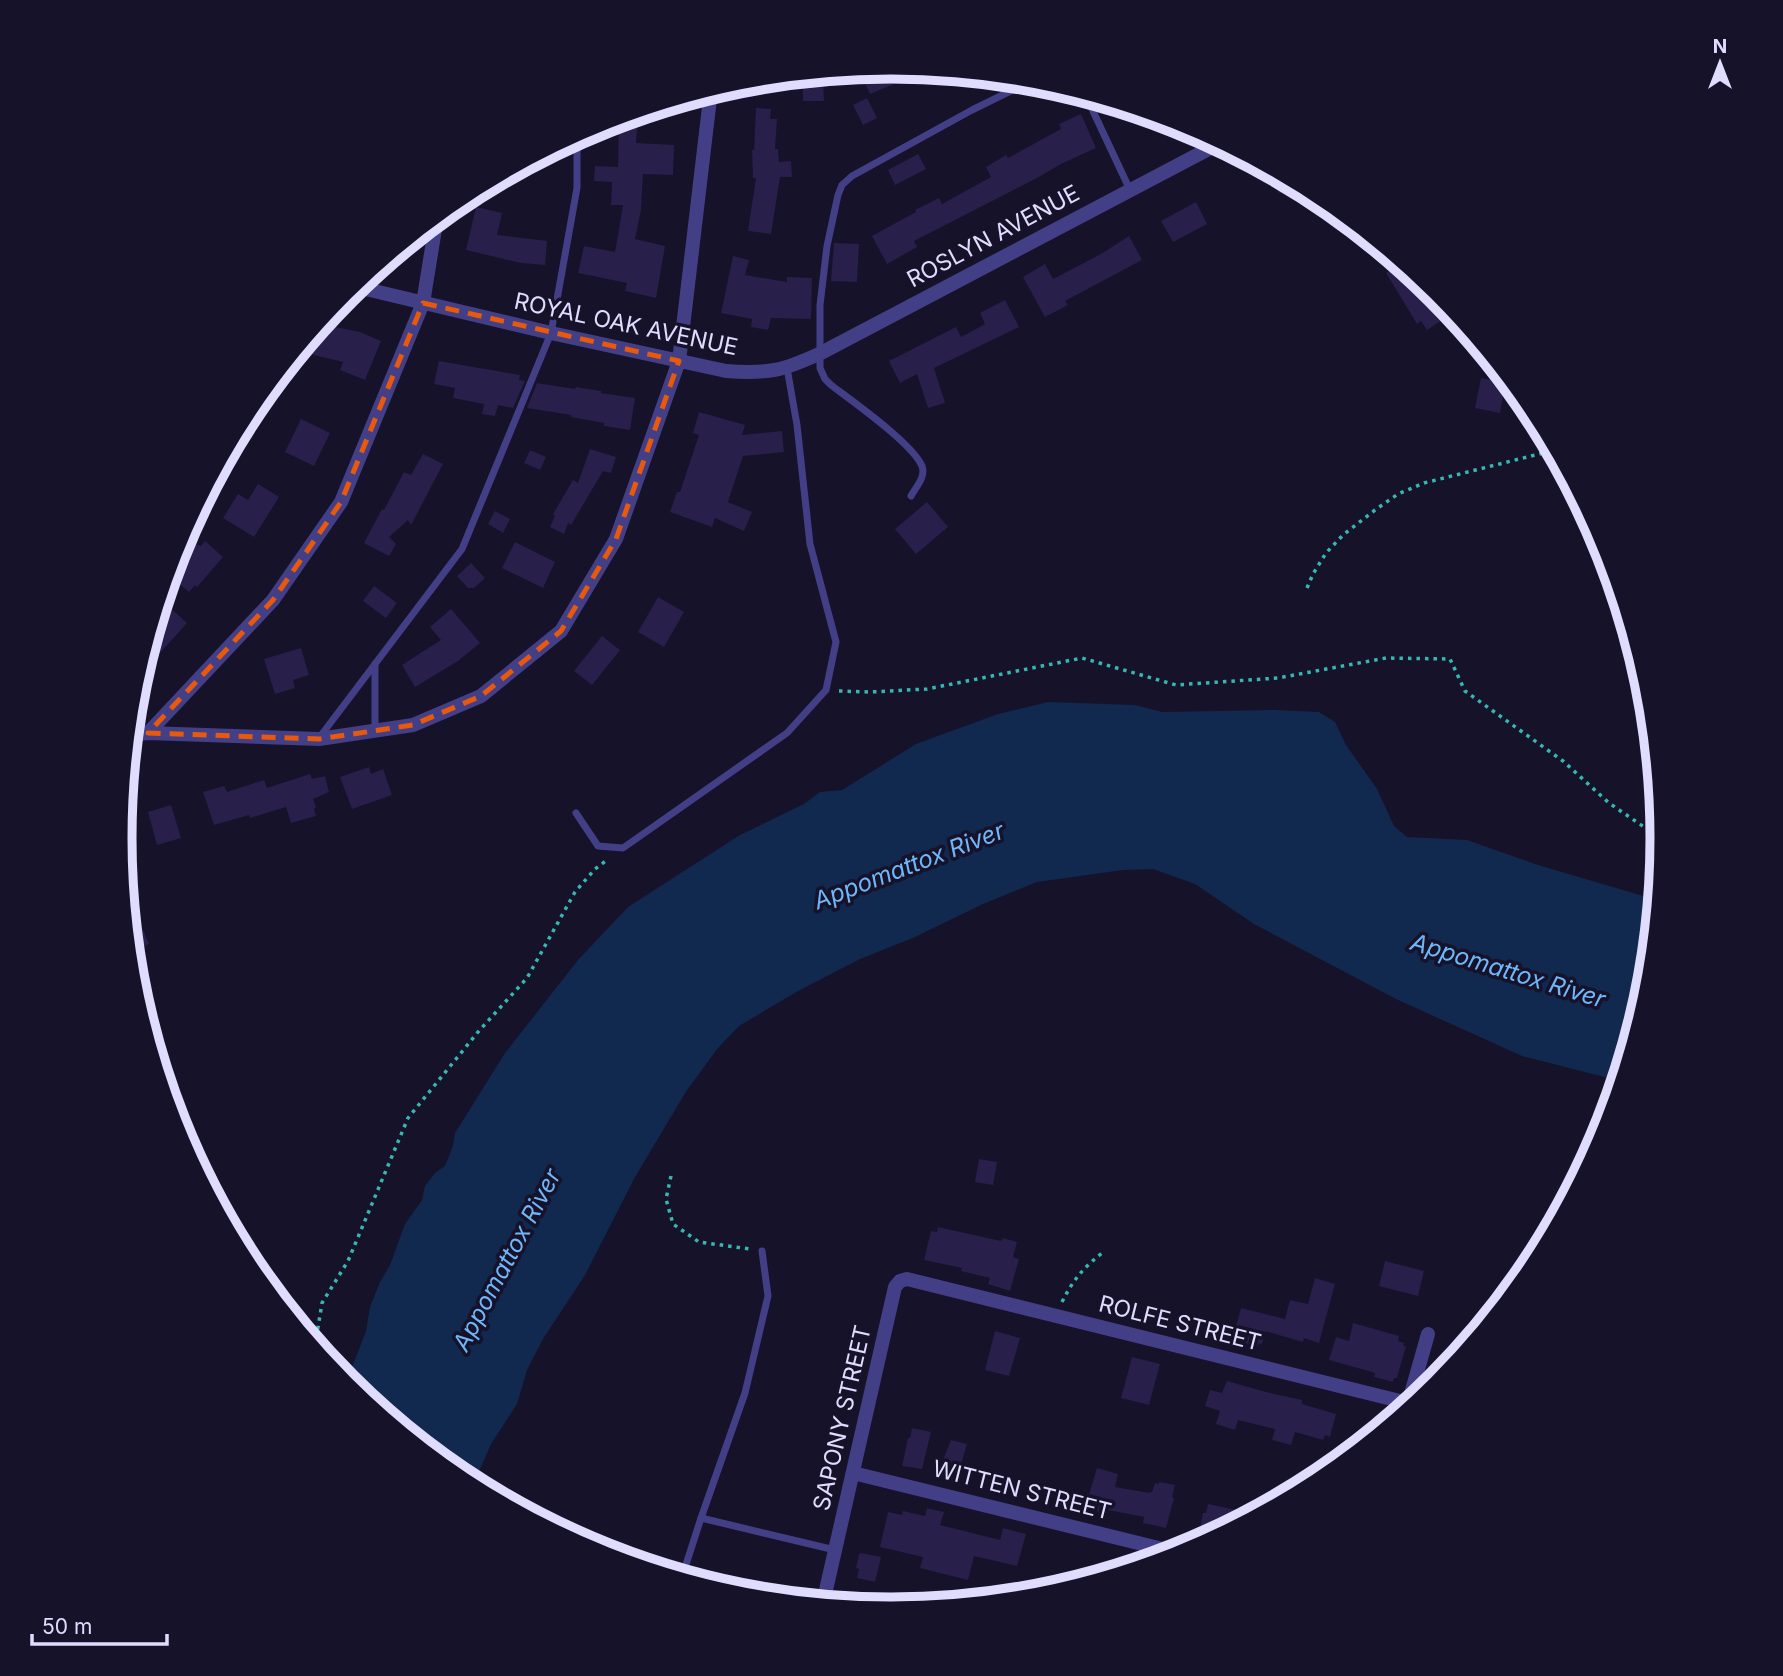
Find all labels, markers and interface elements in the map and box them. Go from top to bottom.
north arrow [1685,28,1755,98]
text: N [1713,35,1727,58]
street label: ROSLYN AVENUE [902,179,1084,293]
street label: ROYAL OAK AVENUE [512,287,740,361]
water label: Appomattox River [808,815,1009,916]
water label: Appomattox River [1406,927,1610,1014]
water label: Appomattox River [446,1163,567,1357]
street label: ROLFE STREET [1096,1289,1264,1357]
street label: SAPONY STREET [807,1323,877,1513]
street label: WITTEN STREET [930,1454,1114,1526]
scale bar [32,1602,166,1646]
text: 50 m [42,1614,92,1639]

